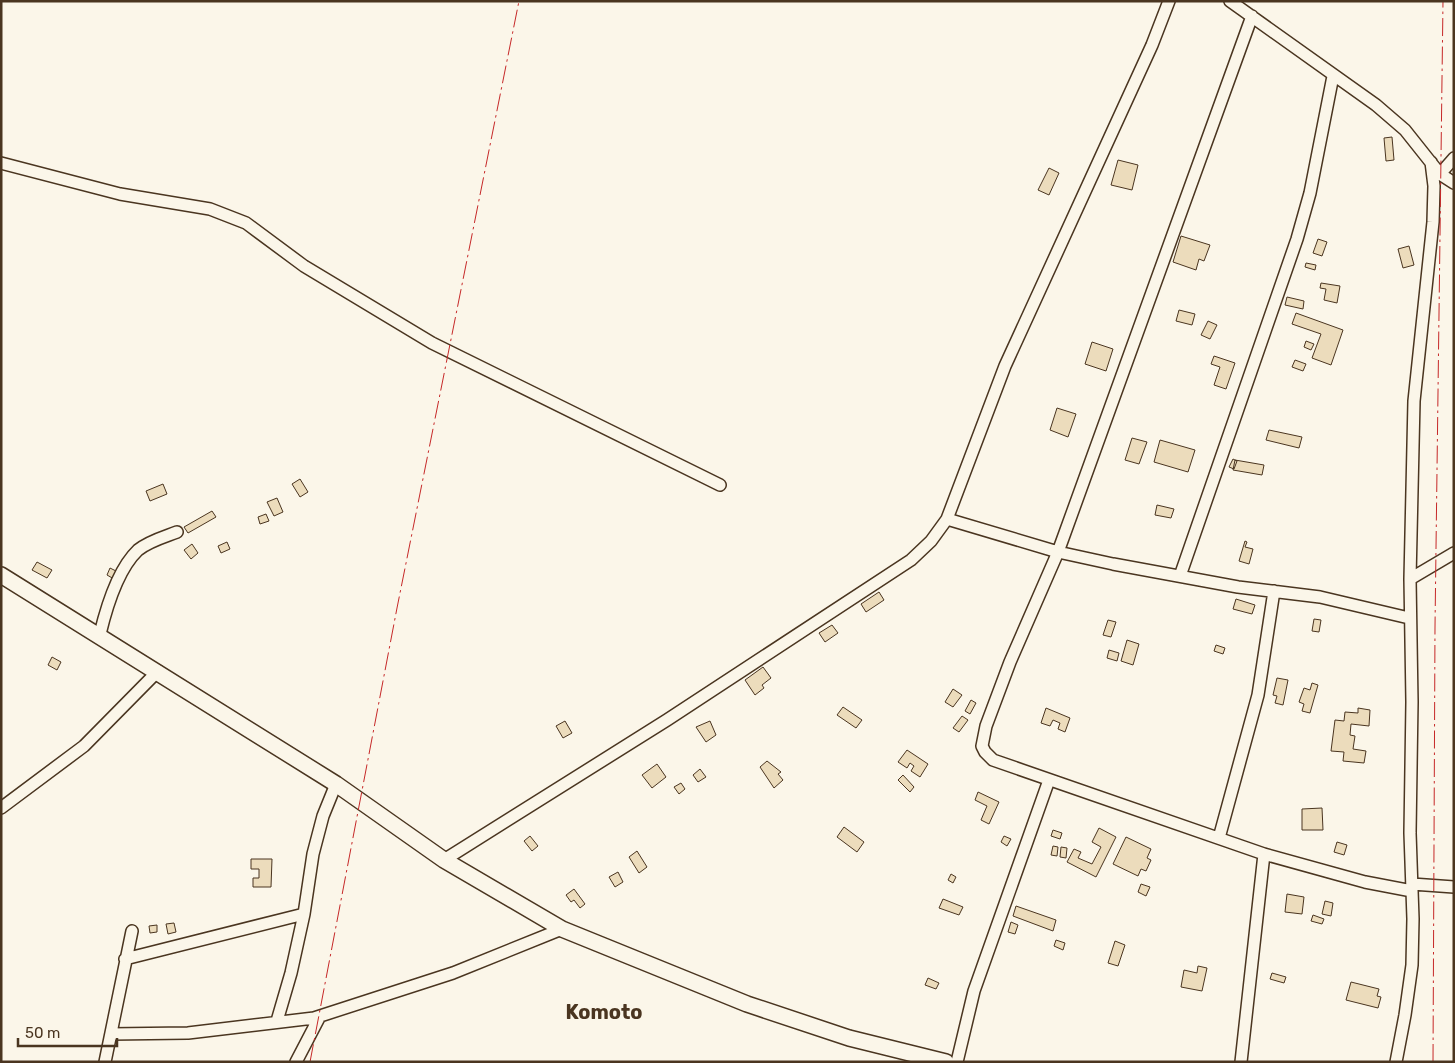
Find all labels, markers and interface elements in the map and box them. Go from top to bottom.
district label: Komoto [566,1000,642,1024]
scale bar [18,1016,116,1048]
text: 50 m [25,1024,60,1042]

